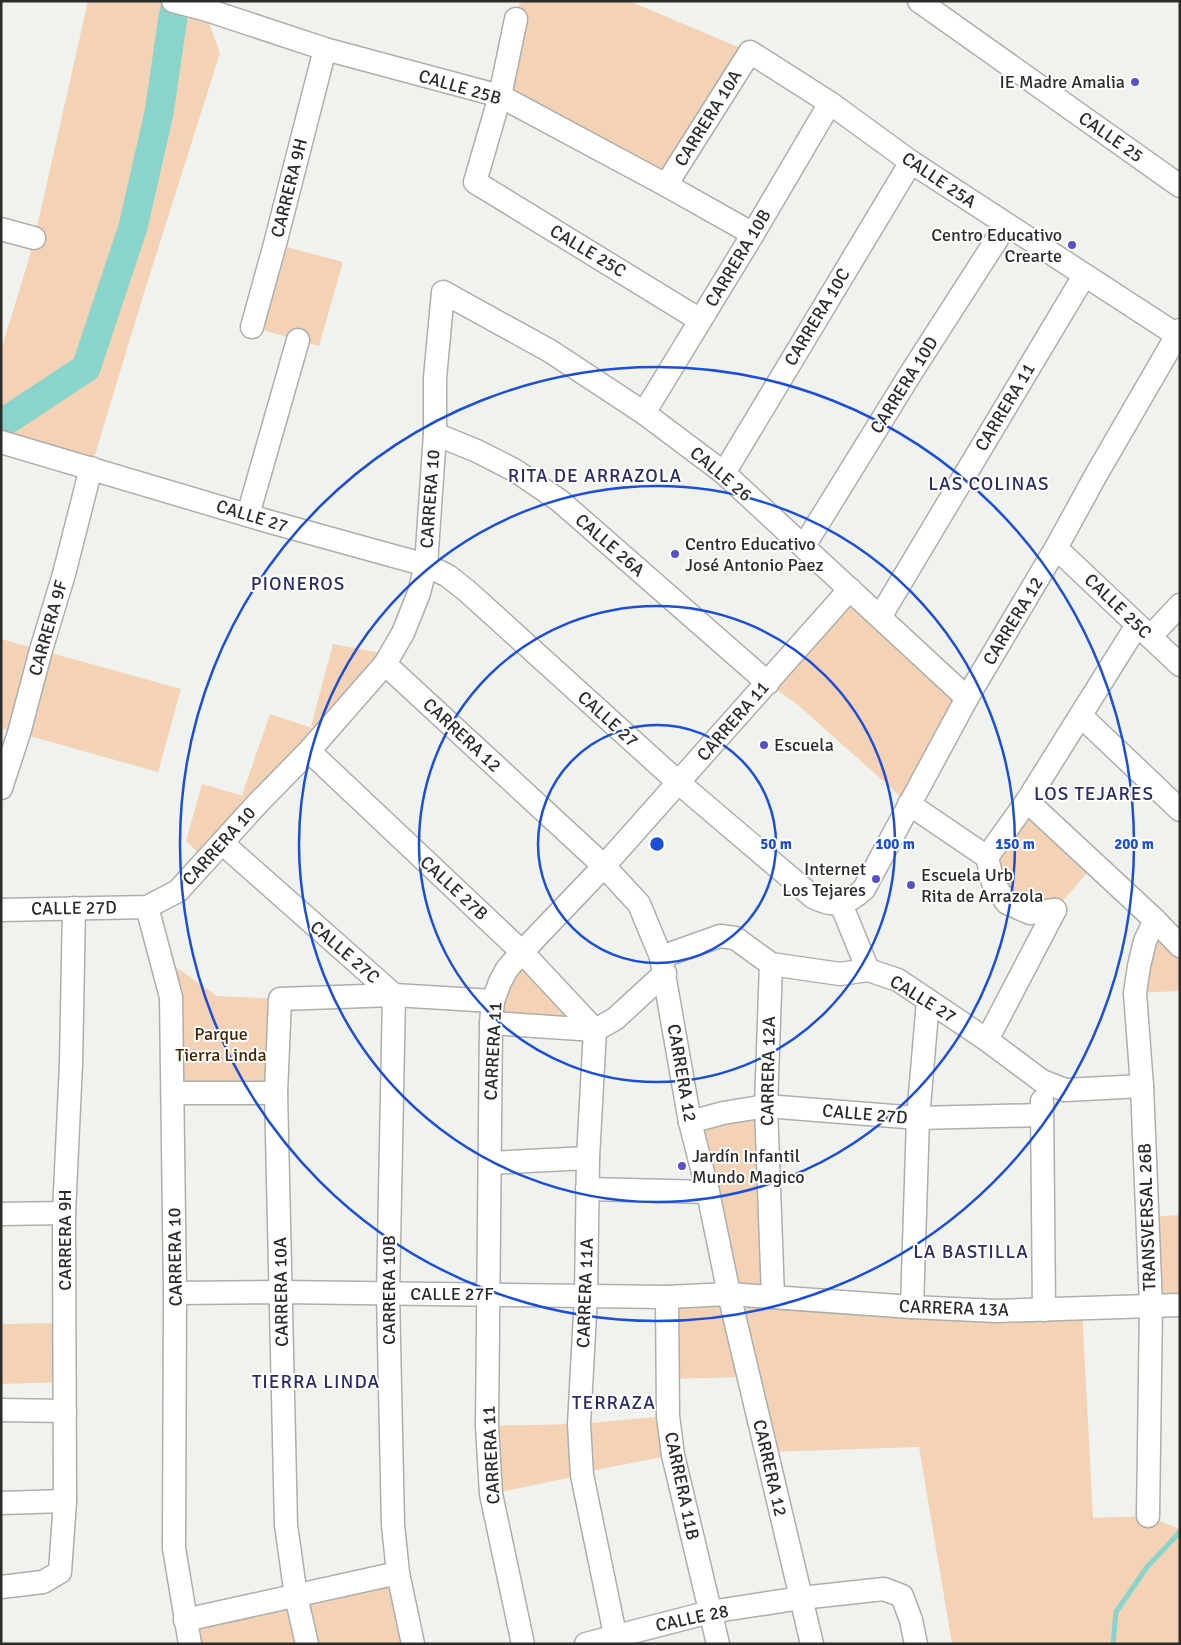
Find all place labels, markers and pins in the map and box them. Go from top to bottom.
place label: IE Madre Amalia [1000,71,1125,93]
marker: IE Madre Amalia [1129,76,1141,88]
place label: Centro Educativo Crearte [931,224,1062,267]
marker: Centro Educativo Crearte [1066,239,1078,251]
place label: Centro Educativo José Antonio Paez [685,533,824,576]
marker: Centro Educativo José Antonio Paez [669,548,681,560]
place label: Escuela [774,734,834,756]
marker: Escuela [758,739,770,751]
centre of rings [648,835,666,853]
place label: Internet Los Tejares [782,858,866,901]
place label: Escuela Urb Rita de Arrazola [921,864,1043,907]
marker: Internet Los Tejares [870,873,882,885]
marker: Escuela Urb Rita de Arrazola [905,879,917,891]
place label: Jardín Infantil Mundo Magico [692,1145,805,1188]
marker: Jardín Infantil Mundo Magico [676,1160,688,1172]

